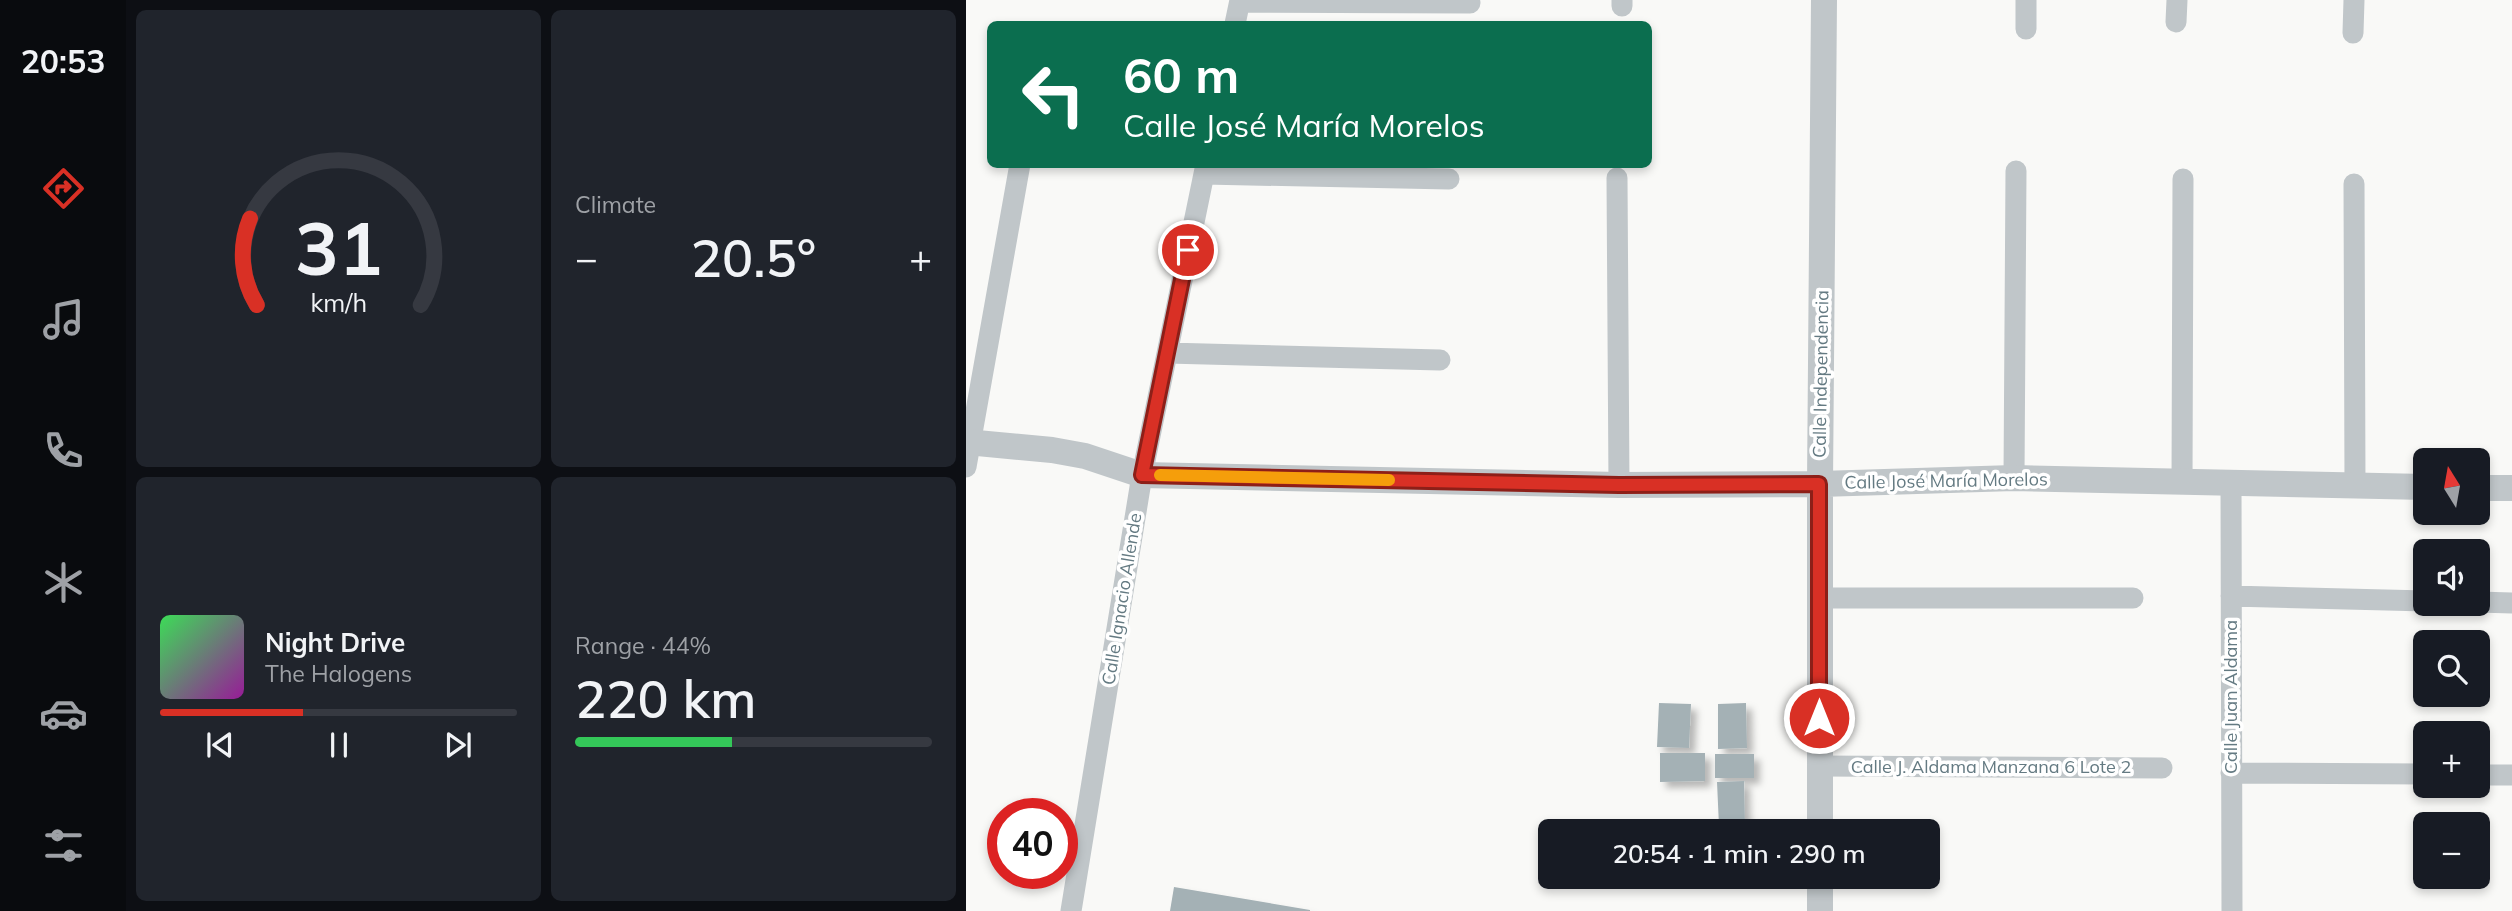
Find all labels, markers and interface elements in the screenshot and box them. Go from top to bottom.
text: 20:53 [21,41,105,81]
text: 60 m [1123,44,1239,105]
icon: left [1008,49,1099,140]
text: Calle José María Morelos [1123,105,1485,145]
icon: directions [39,164,88,213]
text: Climate [575,190,656,219]
text: 31 [295,202,382,293]
pin [1158,220,1218,280]
text: 20.5° [691,225,816,290]
icon: arrive [1169,231,1207,269]
text: − [575,234,598,282]
text: + [909,234,932,282]
text: km/h [310,286,367,317]
street label: Calle Independencia [1808,290,1833,458]
icon: music [39,295,88,344]
icon: phone [39,426,88,475]
north arrow [2413,448,2490,525]
map controls [2413,448,2490,889]
street label: Calle José María Morelos [1844,467,2048,494]
street label: Calle Ignacio Allende [1097,511,1146,686]
button: sound [2413,539,2490,616]
icon: climate [39,558,88,607]
street label: Calle Juan Aldama [2219,620,2242,774]
text: Night Drive [265,626,405,659]
button: search [2413,630,2490,707]
text: Range · 44% [575,631,711,660]
text: The Halogens [265,659,412,688]
text: 220 km [575,666,756,731]
position arrow [1782,681,1856,755]
icon: car [39,689,88,738]
button: + [2413,721,2490,798]
icon: previous [201,726,239,764]
icon: pause [320,726,358,764]
icon: next [439,726,477,764]
street label: Calle J. Aldama Manzana 6 Lote 2 [1851,755,2131,778]
speed limit sign: 40 [987,798,1078,889]
button: − [2413,812,2490,889]
icon: filters [39,821,88,870]
text: 20:54 · 1 min · 290 m [1612,837,1866,870]

